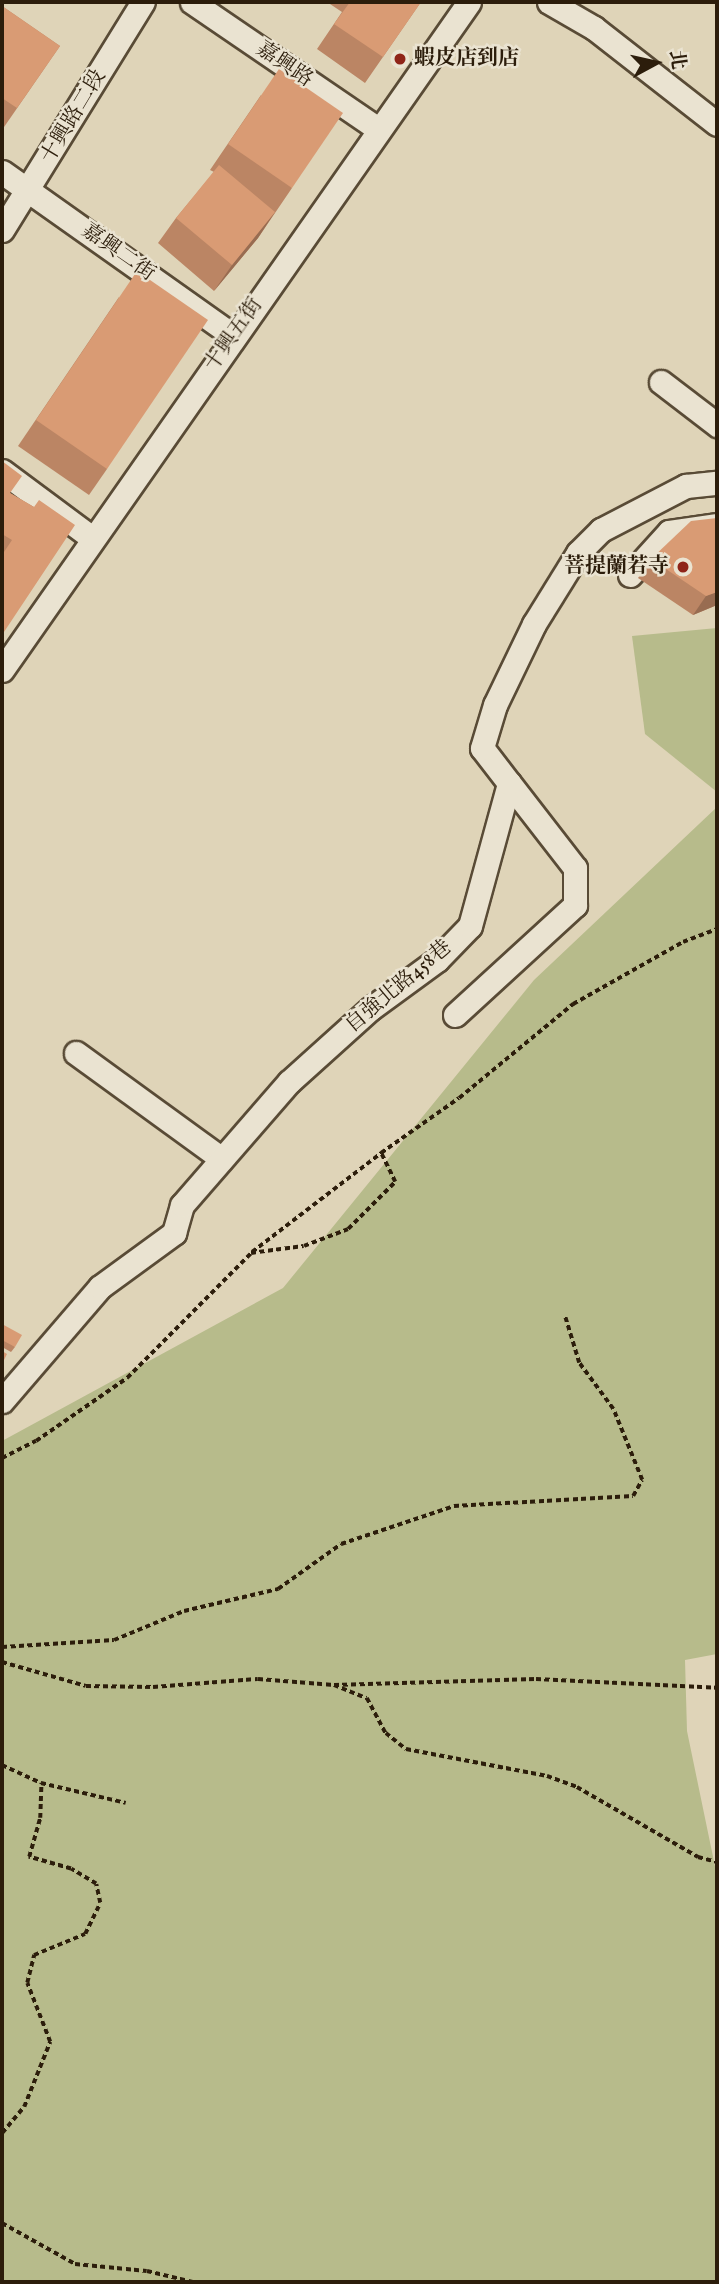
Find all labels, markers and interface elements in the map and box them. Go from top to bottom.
north arrow [621,28,691,98]
street label: 嘉興路 [251,37,317,93]
place label: 蝦皮店到店 [414,46,519,72]
text: 北 [664,49,690,71]
marker: 蝦皮店到店 [392,51,408,67]
street label: 十興路二段 [36,66,112,168]
street label: 嘉興二街 [76,219,160,287]
street label: 十興五街 [200,293,268,377]
place label: 菩提蘭若寺 [564,554,669,580]
marker: 菩提蘭若寺 [675,559,691,575]
street label: 自強北路458巷 [341,935,457,1039]

